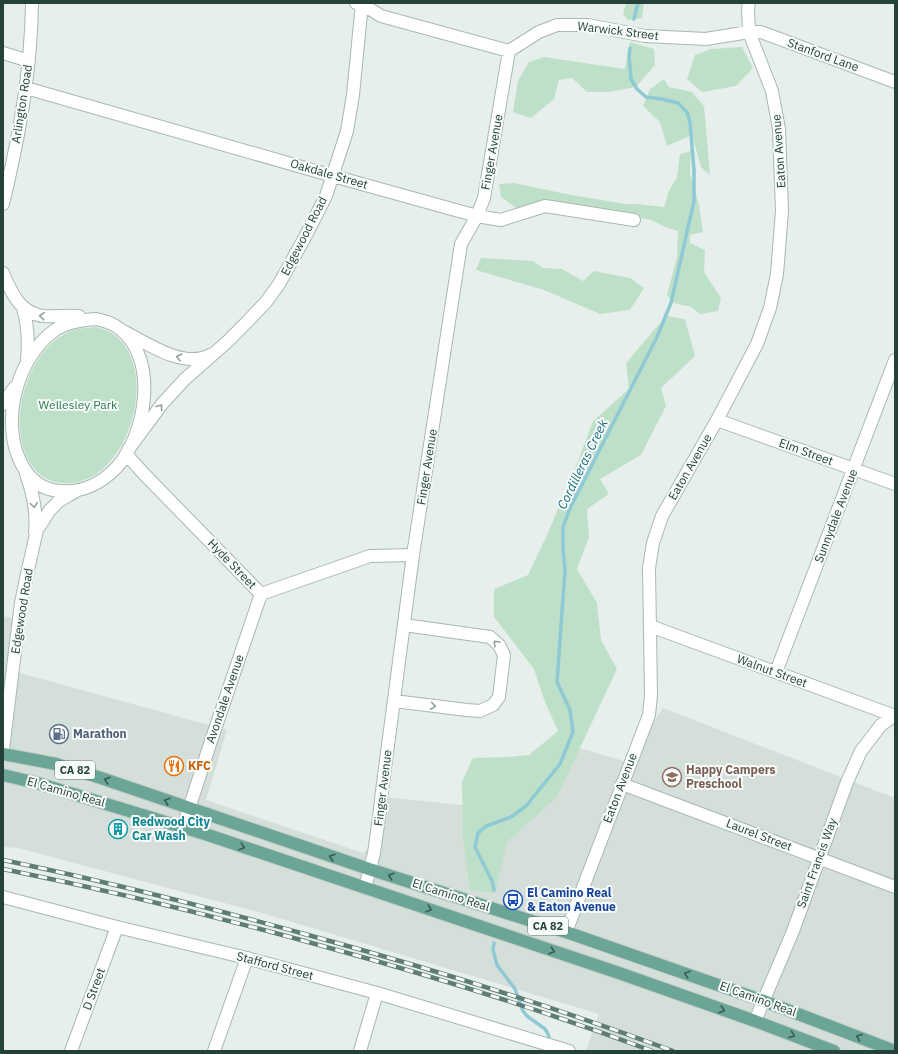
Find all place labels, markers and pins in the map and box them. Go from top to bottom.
fuel station icon: Marathon [48,723,70,745]
place label: Marathon [73,726,127,741]
restaurant icon: KFC [163,755,185,777]
place label: KFC [188,758,211,773]
place label: Happy Campers Preschool [686,762,776,791]
school or university icon: Happy Campers Preschool [661,766,683,788]
place label: Redwood City Car Wash [132,814,210,843]
building icon: Redwood City Car Wash [107,818,129,840]
place label: El Camino Real & Eaton Avenue [527,885,616,914]
bus stop icon: El Camino Real & Eaton Avenue [502,889,524,911]

